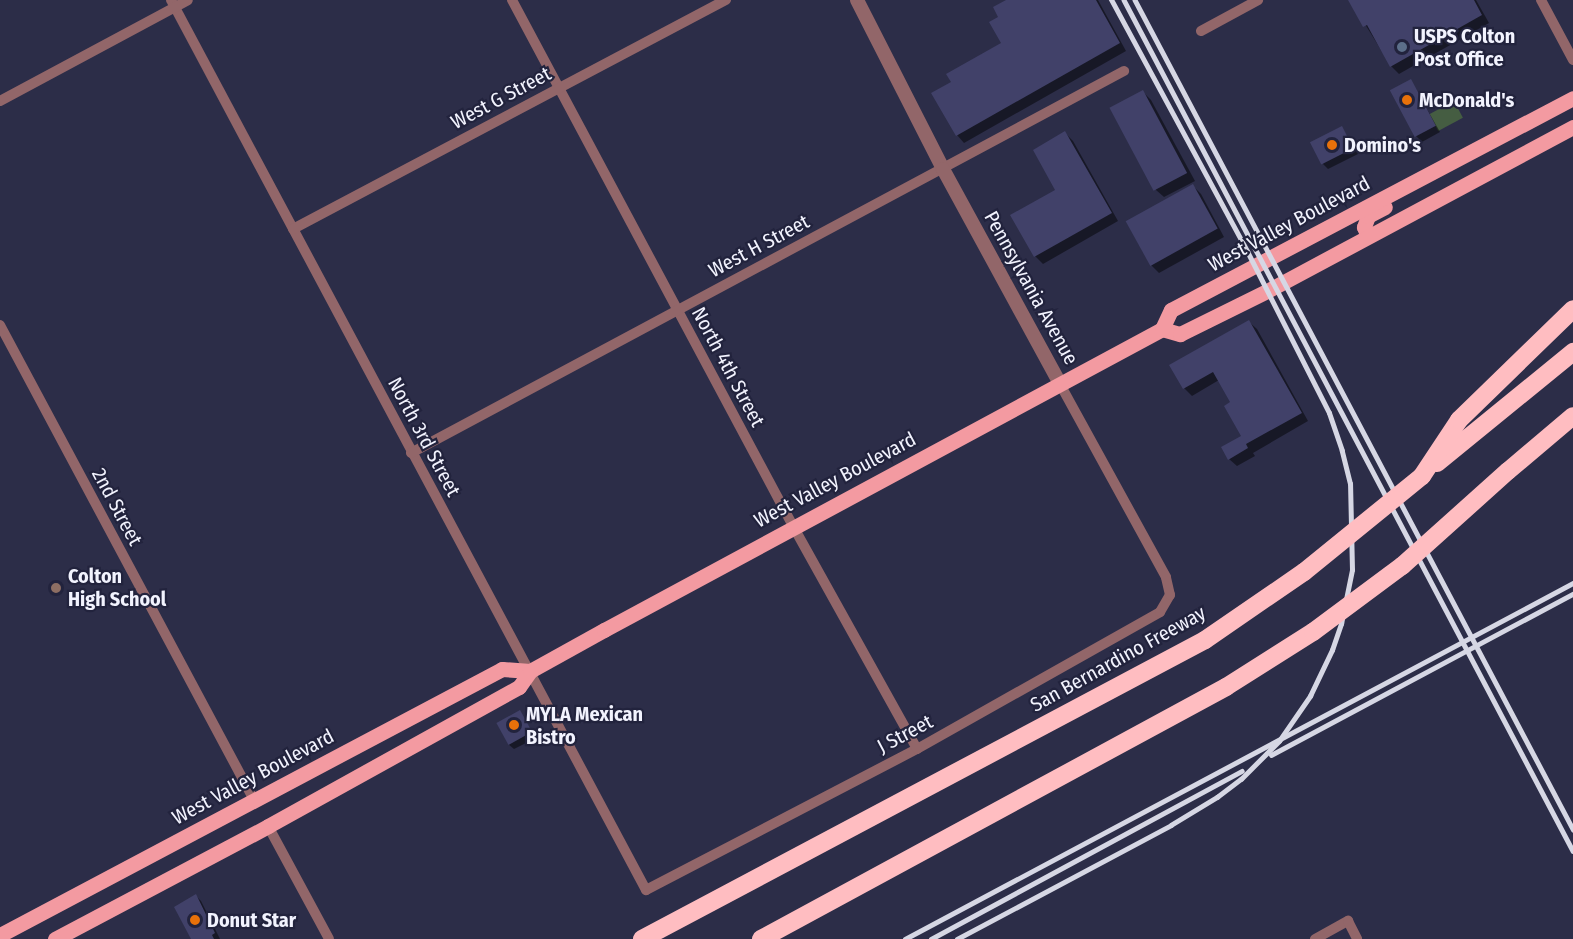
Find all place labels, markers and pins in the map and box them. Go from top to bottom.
place label: USPS Colton Post Office [1414,24,1515,71]
marker: USPS Colton Post Office [1395,40,1409,54]
place label: McDonald's [1419,88,1514,112]
marker: McDonald's [1400,93,1414,107]
place label: Domino's [1344,133,1421,157]
marker: Domino's [1325,138,1339,152]
place label: Colton High School [68,564,166,611]
marker: Colton High School [49,581,63,595]
place label: MYLA Mexican Bistro [526,702,643,749]
marker: MYLA Mexican Bistro [507,718,521,732]
place label: Donut Star [207,908,296,932]
marker: Donut Star [188,913,202,927]

